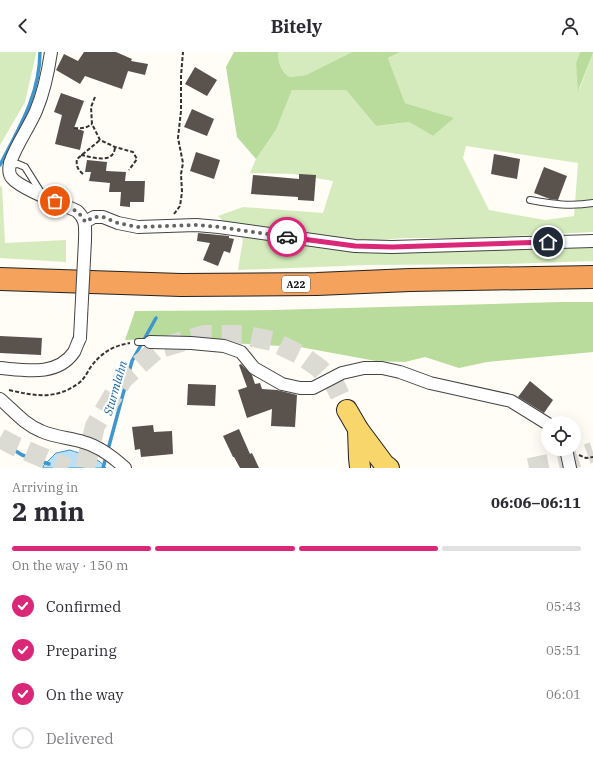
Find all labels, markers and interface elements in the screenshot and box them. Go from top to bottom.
icon: back [12,15,34,37]
text: Bitely [271,15,322,38]
icon: person [559,15,581,37]
pin [38,184,72,218]
icon: bag [44,190,66,212]
courier [267,217,307,257]
pin [531,225,565,259]
icon: car [276,226,298,248]
icon: home [537,231,559,253]
road number: A22 [282,276,310,292]
water label: Sturmlahn [100,359,130,418]
map controls [541,416,581,456]
button: locate [541,416,581,456]
text: Arriving in [12,479,78,496]
text: 06:06–06:11 [491,493,581,512]
text: 2 min [12,494,85,528]
text: On the way · 150 m [12,557,128,574]
icon: check [12,595,34,617]
text: Confirmed [46,597,121,616]
text: 05:43 [546,598,581,615]
icon: check [12,639,34,661]
text: Preparing [46,641,117,660]
text: 05:51 [546,642,581,659]
icon: check [12,683,34,705]
text: On the way [46,685,124,704]
text: 06:01 [546,686,581,703]
text: Delivered [46,729,114,748]

